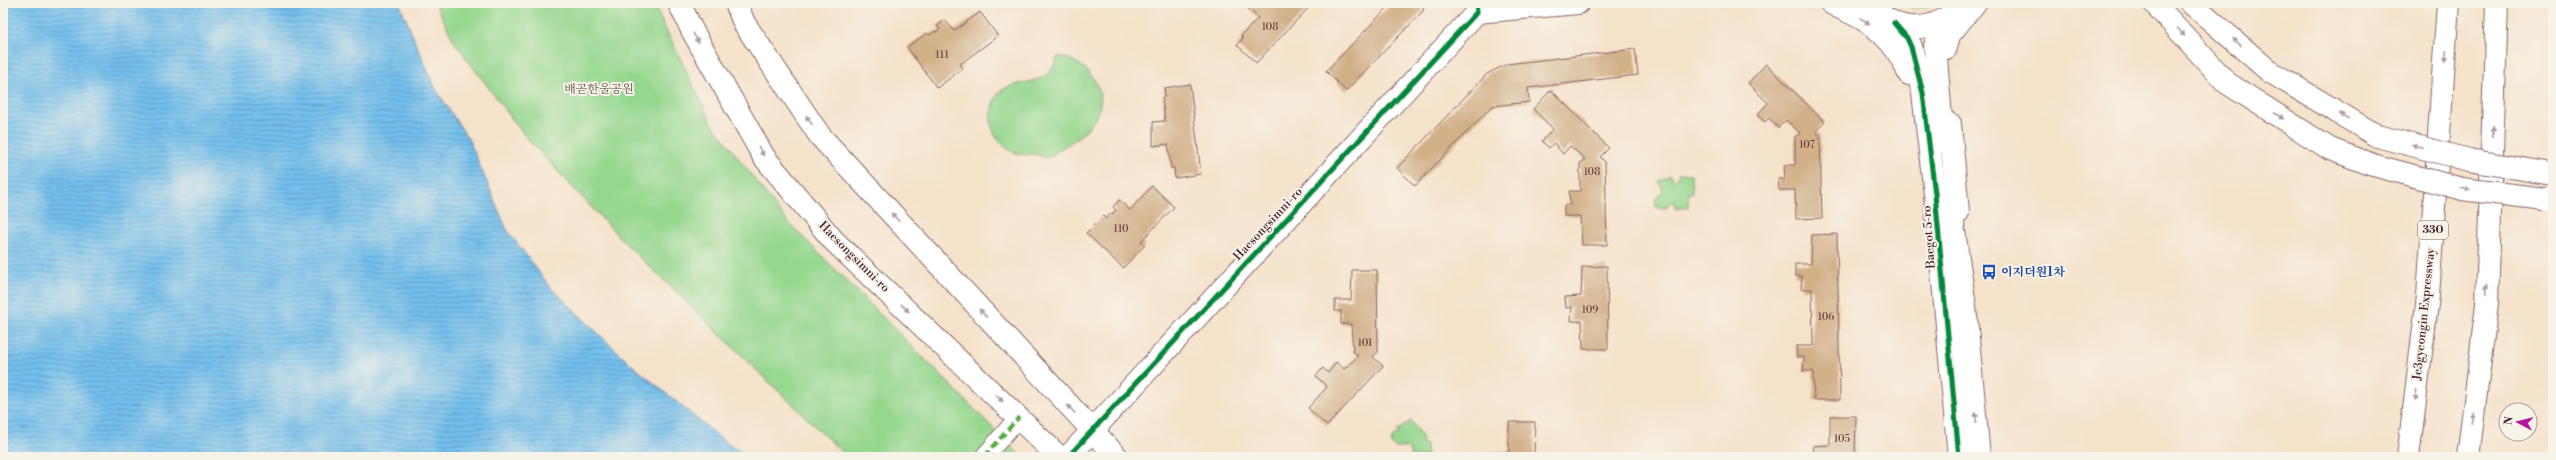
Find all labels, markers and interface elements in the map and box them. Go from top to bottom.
one-way arrow [1860,17,1870,25]
house number: 108 [1262,21,1278,33]
one-way arrow [2176,27,2185,37]
one-way arrow [693,32,700,44]
one-way arrow [2231,38,2242,47]
house number: 111 [935,49,949,61]
one-way arrow [2442,50,2449,62]
park label: 배곧한울공원 [564,82,634,97]
one-way arrow [2273,112,2284,119]
one-way arrow [2338,112,2350,119]
one-way arrow [805,115,813,125]
one-way arrow [2490,124,2496,137]
house number: 107 [1799,139,1815,151]
one-way arrow [2411,143,2423,149]
one-way arrow [757,145,764,157]
house number: 108 [1584,166,1600,178]
street label: Haesongsimni-ro [1230,184,1306,264]
one-way arrow [2459,186,2471,192]
street label: Baegot 5-ro [1919,205,1939,270]
one-way arrow [890,212,900,222]
street label: Haesongsimni-ro [815,218,893,296]
road number: 330 [2418,221,2448,239]
house number: 110 [1113,223,1129,235]
street label: Je3gyeongin Expressway [2409,247,2438,382]
bus stop icon: 이지더원1차 [1980,263,1998,281]
place label: 이지더원1차 [2001,265,2065,280]
one-way arrow [2484,283,2491,295]
one-way arrow [900,304,910,313]
house number: 109 [1582,304,1598,316]
one-way arrow [978,308,988,318]
house number: 106 [1818,311,1834,323]
house number: 101 [1358,337,1373,349]
one-way arrow [2413,388,2419,401]
one-way arrow [994,393,1004,403]
north arrow [2498,402,2538,442]
one-way arrow [1067,404,1076,413]
one-way arrow [1972,412,1979,424]
one-way arrow [2470,412,2476,424]
text: N [2502,415,2517,426]
house number: 105 [1834,433,1851,445]

